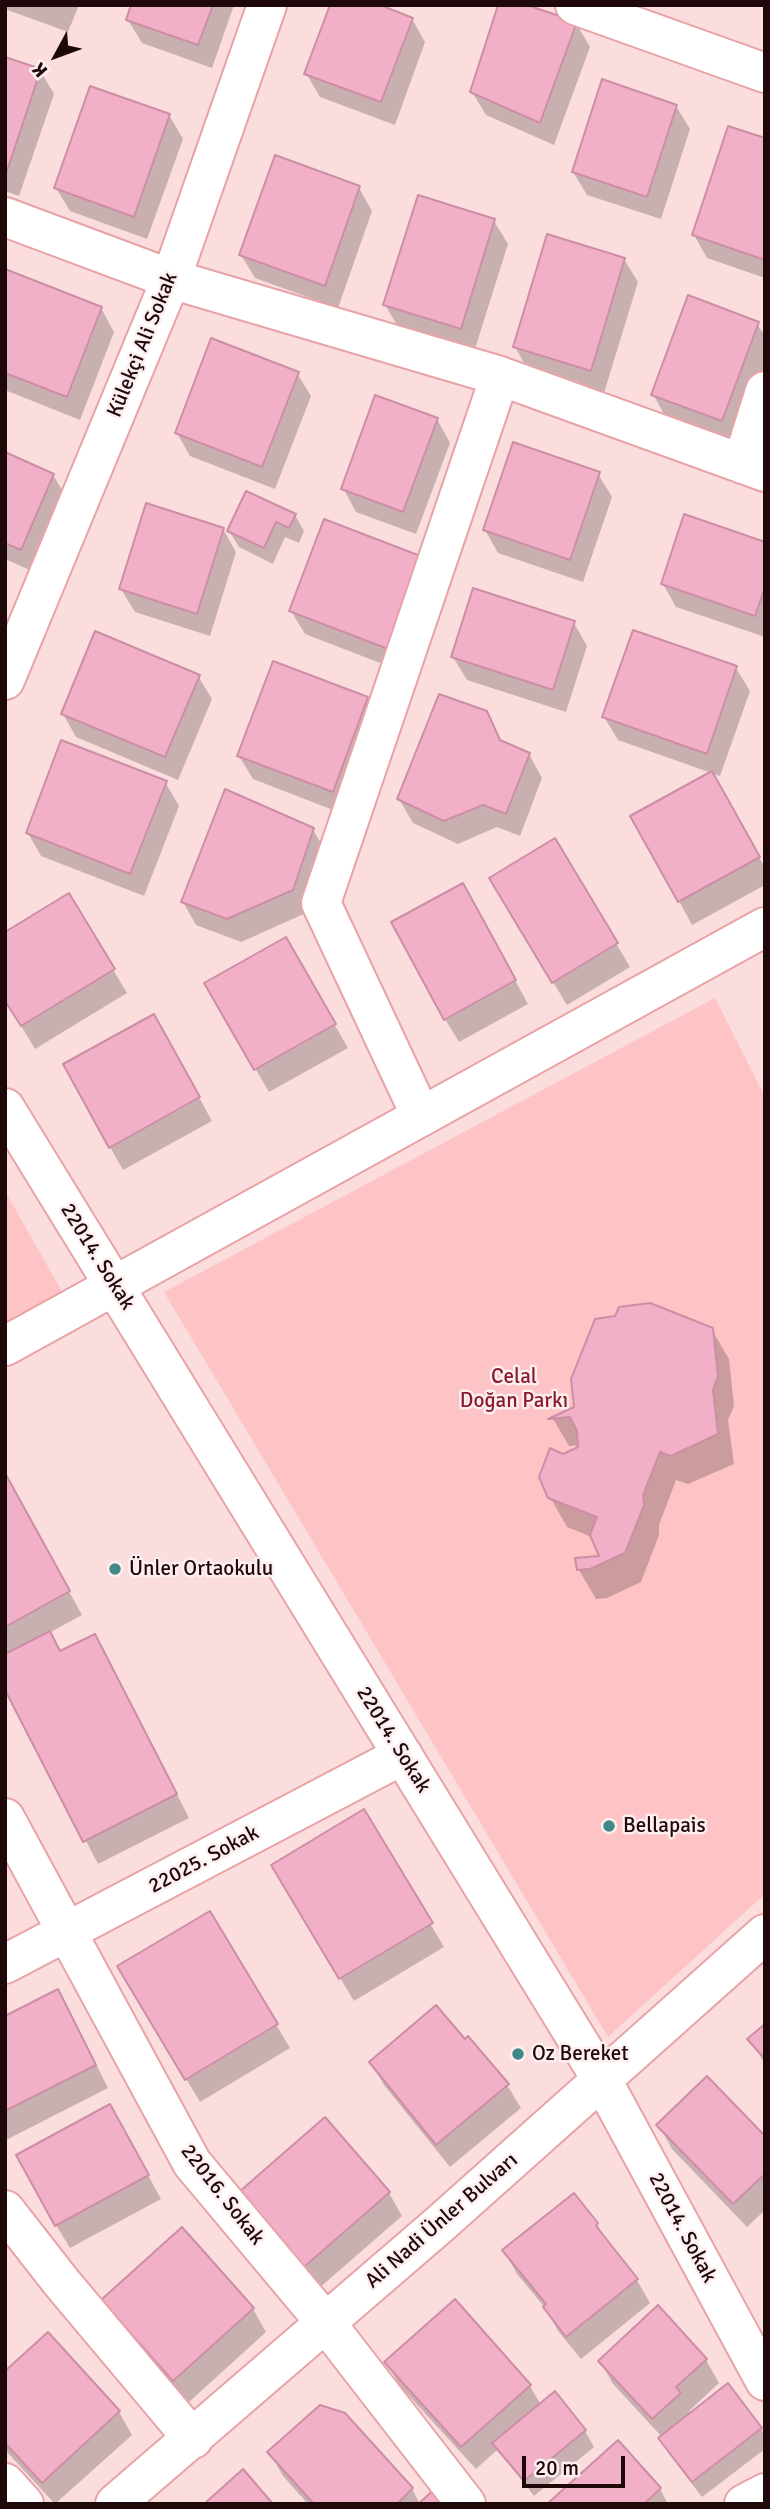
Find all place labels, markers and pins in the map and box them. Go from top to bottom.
place label: Ünler Ortaokulu [129,1556,273,1582]
marker: Ünler Ortaokulu [107,1561,123,1577]
place label: Bellapais [623,1813,706,1839]
marker: Bellapais [601,1818,617,1834]
place label: Oz Bereket [532,2041,629,2067]
marker: Oz Bereket [510,2046,526,2062]

